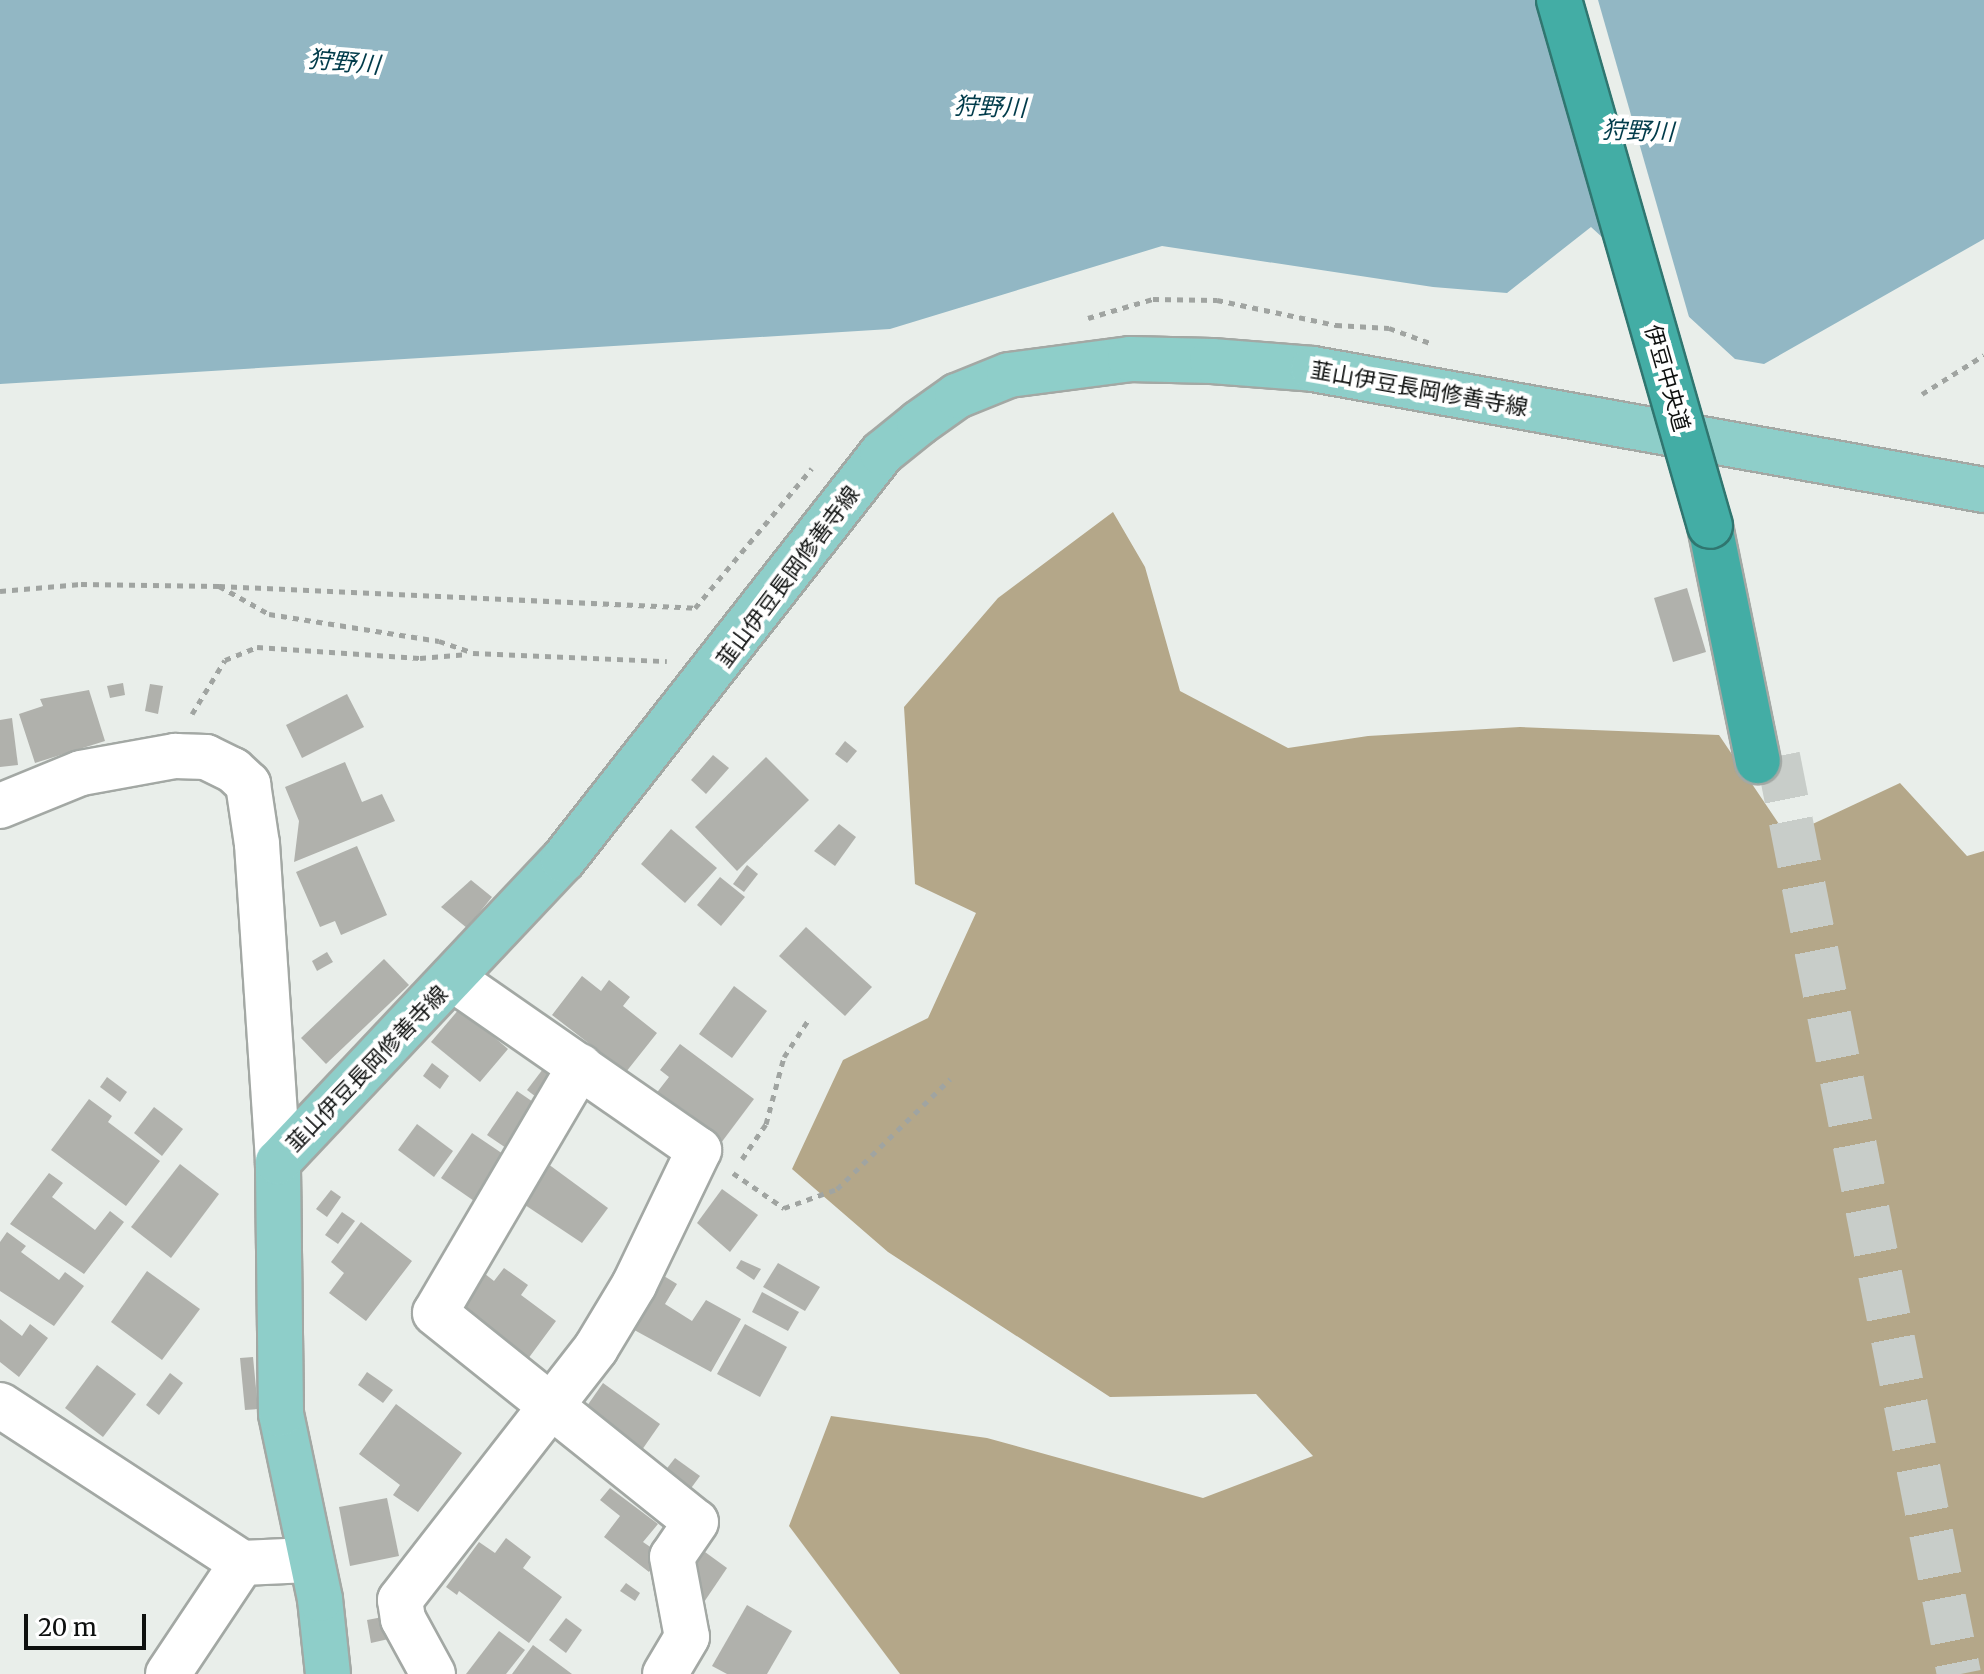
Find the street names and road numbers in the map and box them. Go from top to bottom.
street label: 伊豆中央道 [1639,321,1695,435]
street label: 韮山伊豆長岡修善寺線 [1308,357,1530,421]
street label: 韮山伊豆長岡修善寺線 [711,481,865,673]
street label: 韮山伊豆長岡修善寺線 [281,981,453,1157]

